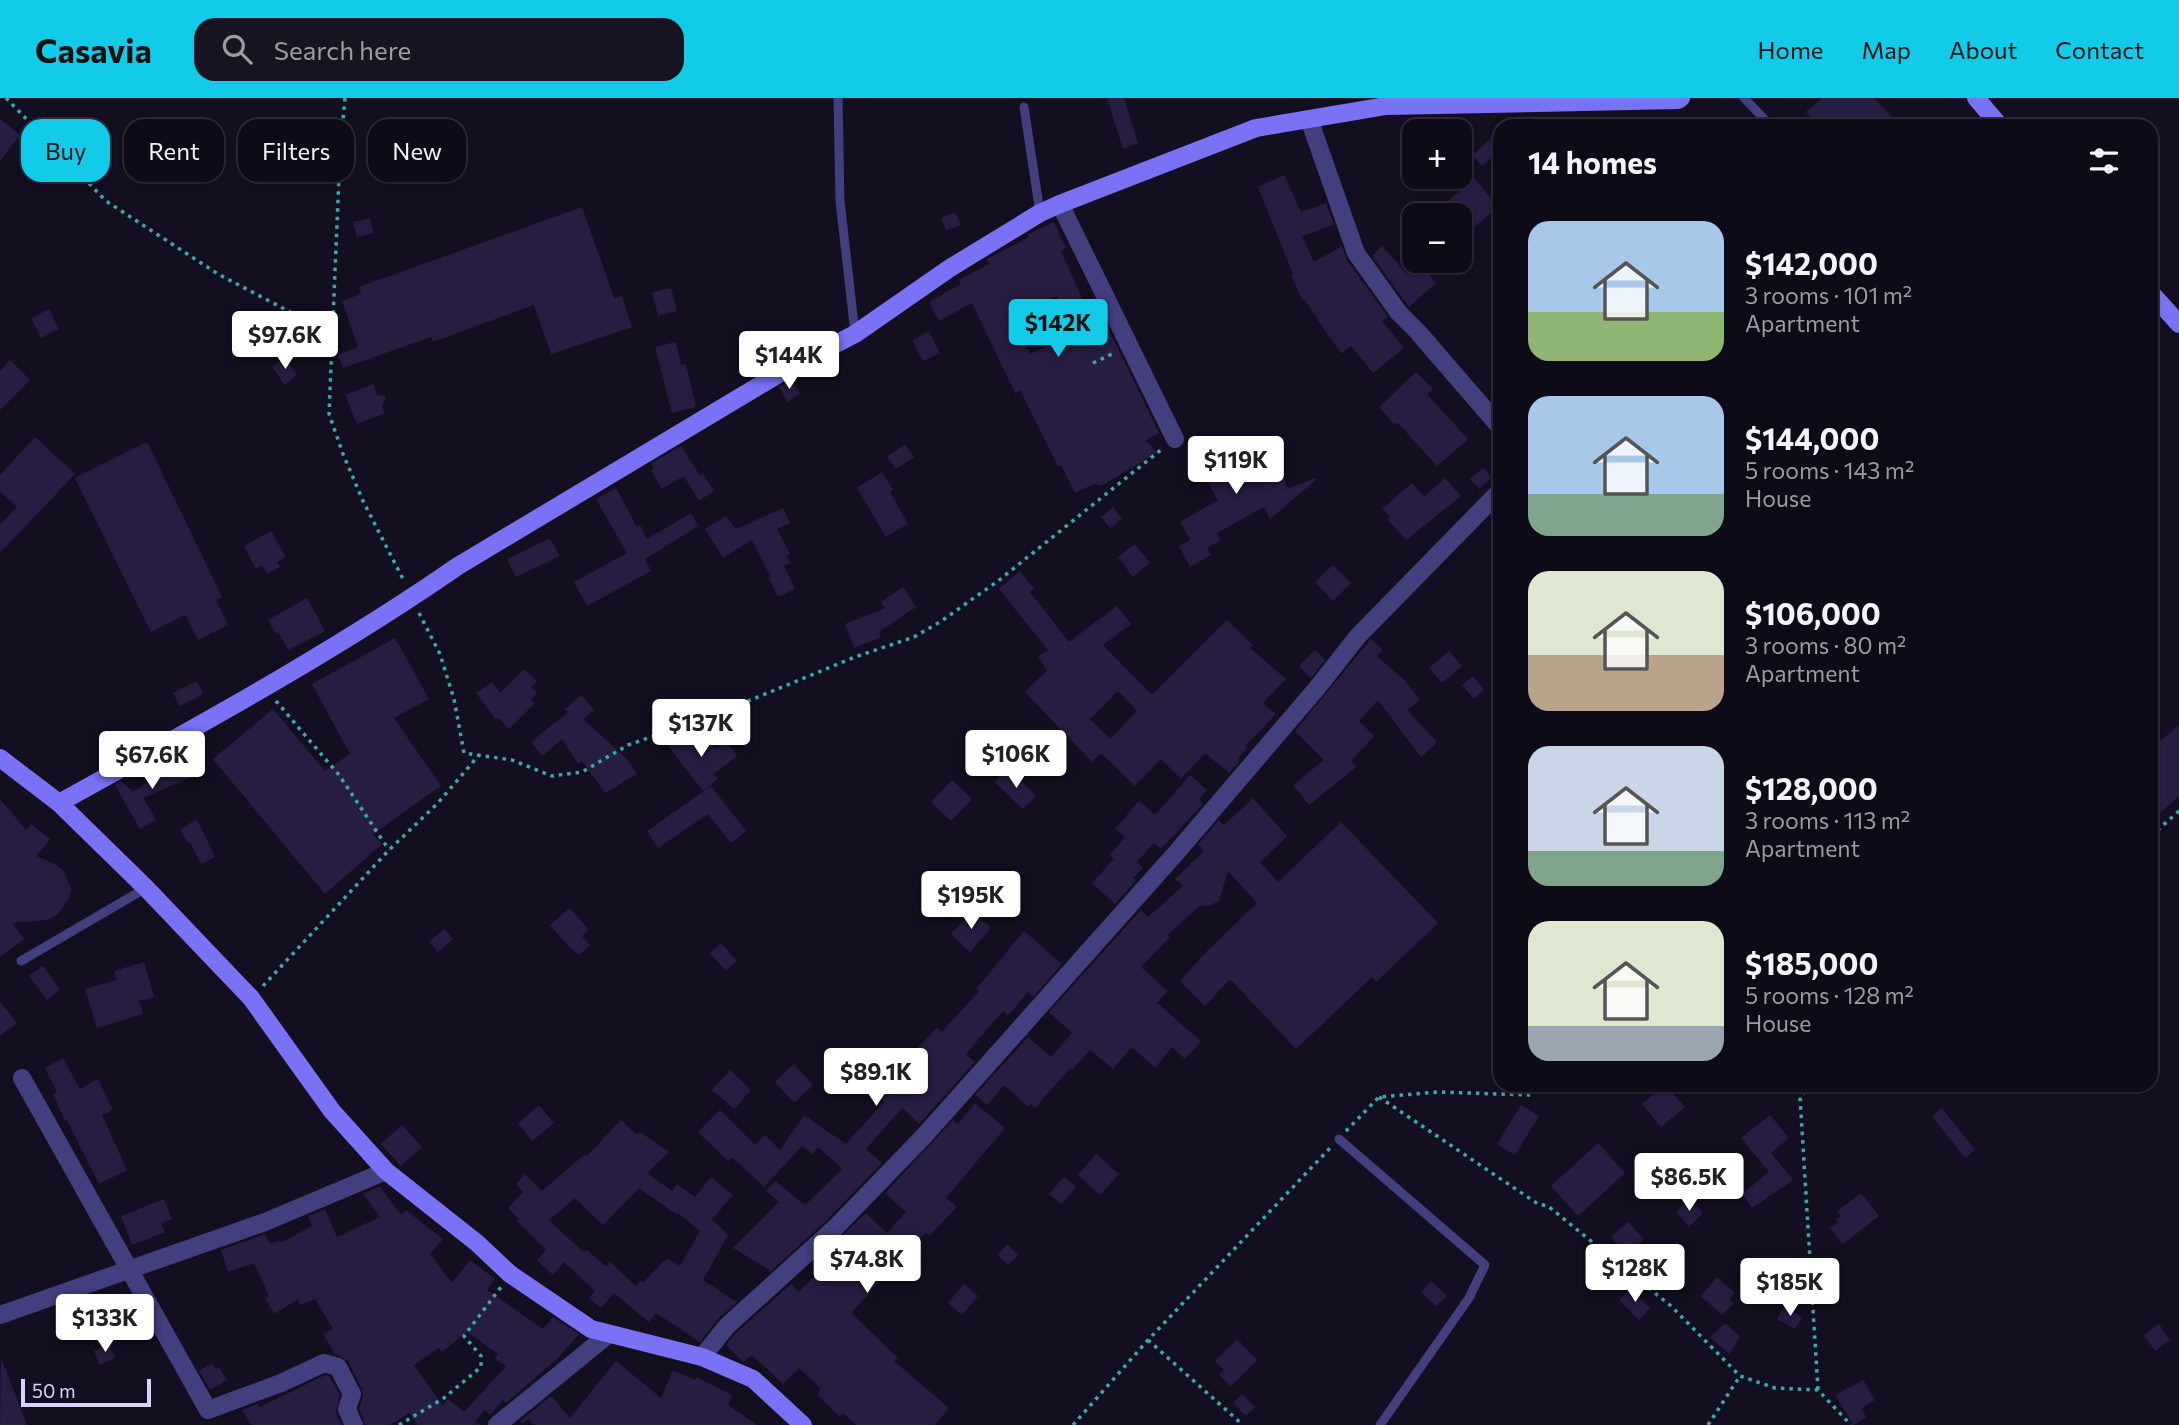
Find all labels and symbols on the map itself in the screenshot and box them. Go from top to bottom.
pin: $142K [1009,300,1107,359]
pin: $97.6K [228,312,342,371]
pin: $144K [740,331,838,391]
pin: $119K [1187,436,1285,496]
pin: $137K [652,700,750,759]
pin: $106K [967,730,1065,790]
pin: $67.6K [95,732,209,791]
pin: $195K [922,872,1020,931]
pin: $89.1K [819,1048,933,1108]
pin: $86.5K [1632,1154,1746,1213]
pin: $74.8K [810,1236,924,1295]
pin: $128K [1586,1244,1684,1304]
pin: $185K [1741,1258,1839,1318]
pin: $133K [56,1294,154,1354]
scale bar [21,1376,150,1408]

